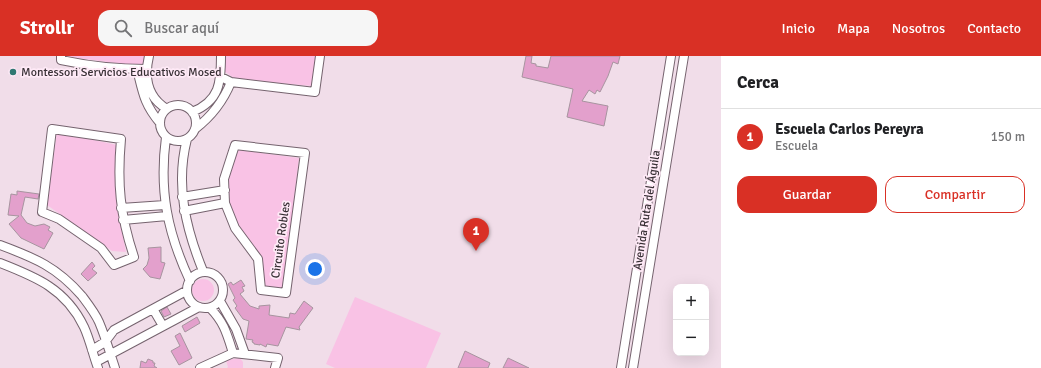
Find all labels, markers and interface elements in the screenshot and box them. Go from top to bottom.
search box [98,10,378,46]
text: Strollr [20,16,74,40]
icon: search [112,17,134,39]
text: Buscar aquí [144,19,219,37]
text: Inicio [782,20,815,37]
text: Mapa [837,20,870,37]
text: Nosotros [892,20,945,37]
text: Contacto [967,20,1021,37]
place label: Montessori Servicios Educativos Mosed [21,65,222,80]
marker: Montessori Servicios Educativos Mosed [8,67,18,77]
text: Cerca [737,72,779,93]
text: Escuela Carlos Pereyra [775,120,924,138]
text: 1 [746,129,754,145]
text: 150 m [991,129,1025,145]
text: Escuela [775,138,818,154]
street label: Avenida Ruta del Águila [630,149,664,271]
button: Guardar [737,176,877,213]
button: Compartir [885,176,1025,213]
street label: Circuito Robles [268,201,294,279]
pin: 1 [463,218,489,251]
your location [305,259,325,279]
map controls [673,284,709,356]
button: + [673,284,709,320]
button: − [673,320,709,356]

